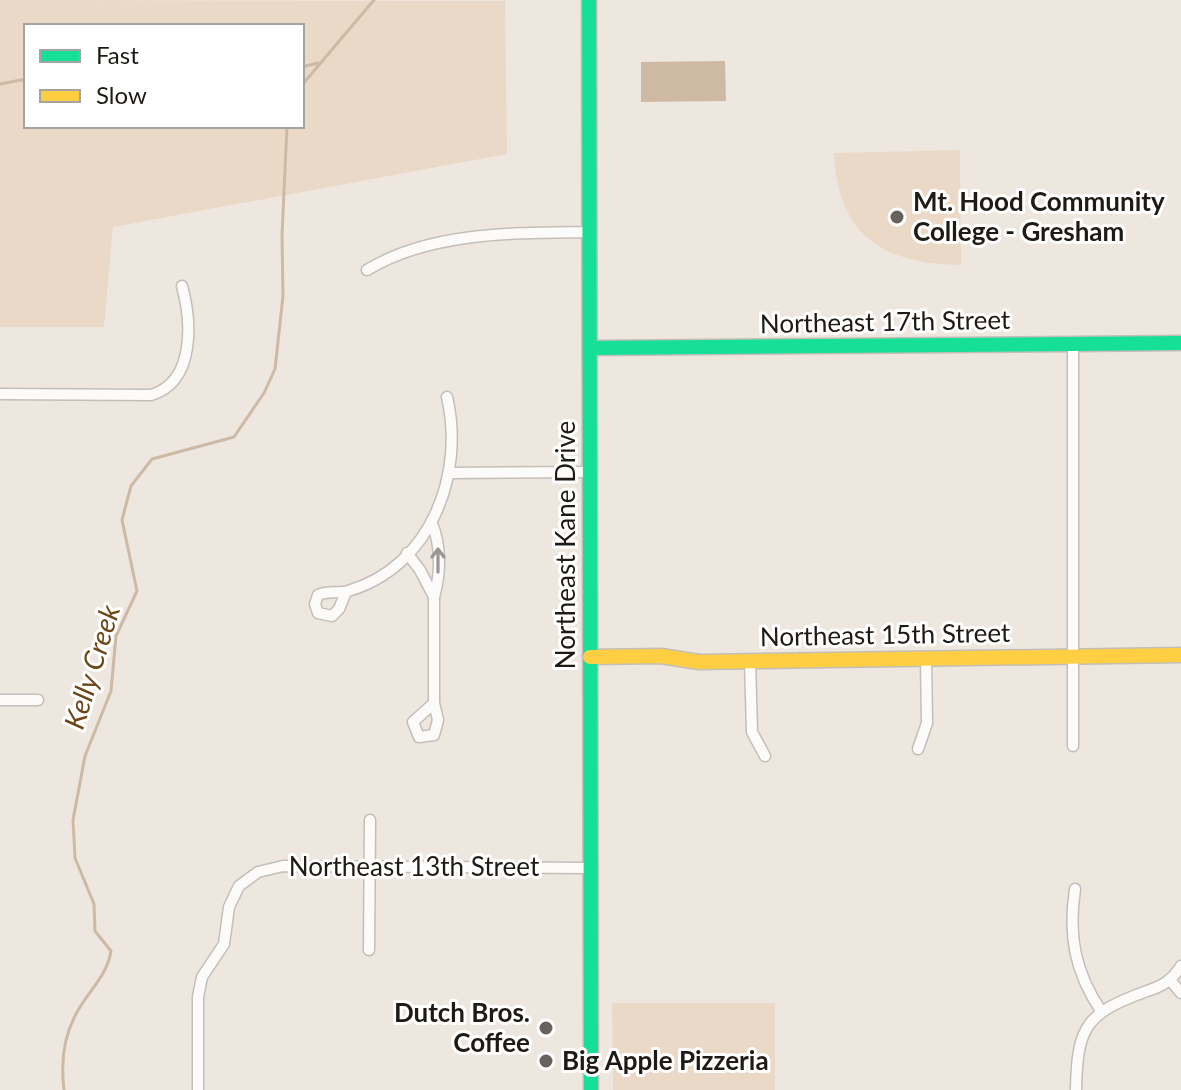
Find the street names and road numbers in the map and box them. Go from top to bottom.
street label: Northeast 17th Street [759,303,1011,339]
street label: Northeast Kane Drive [549,421,581,669]
street label: Northeast 15th Street [759,616,1011,652]
street label: Northeast 13th Street [289,850,540,882]

